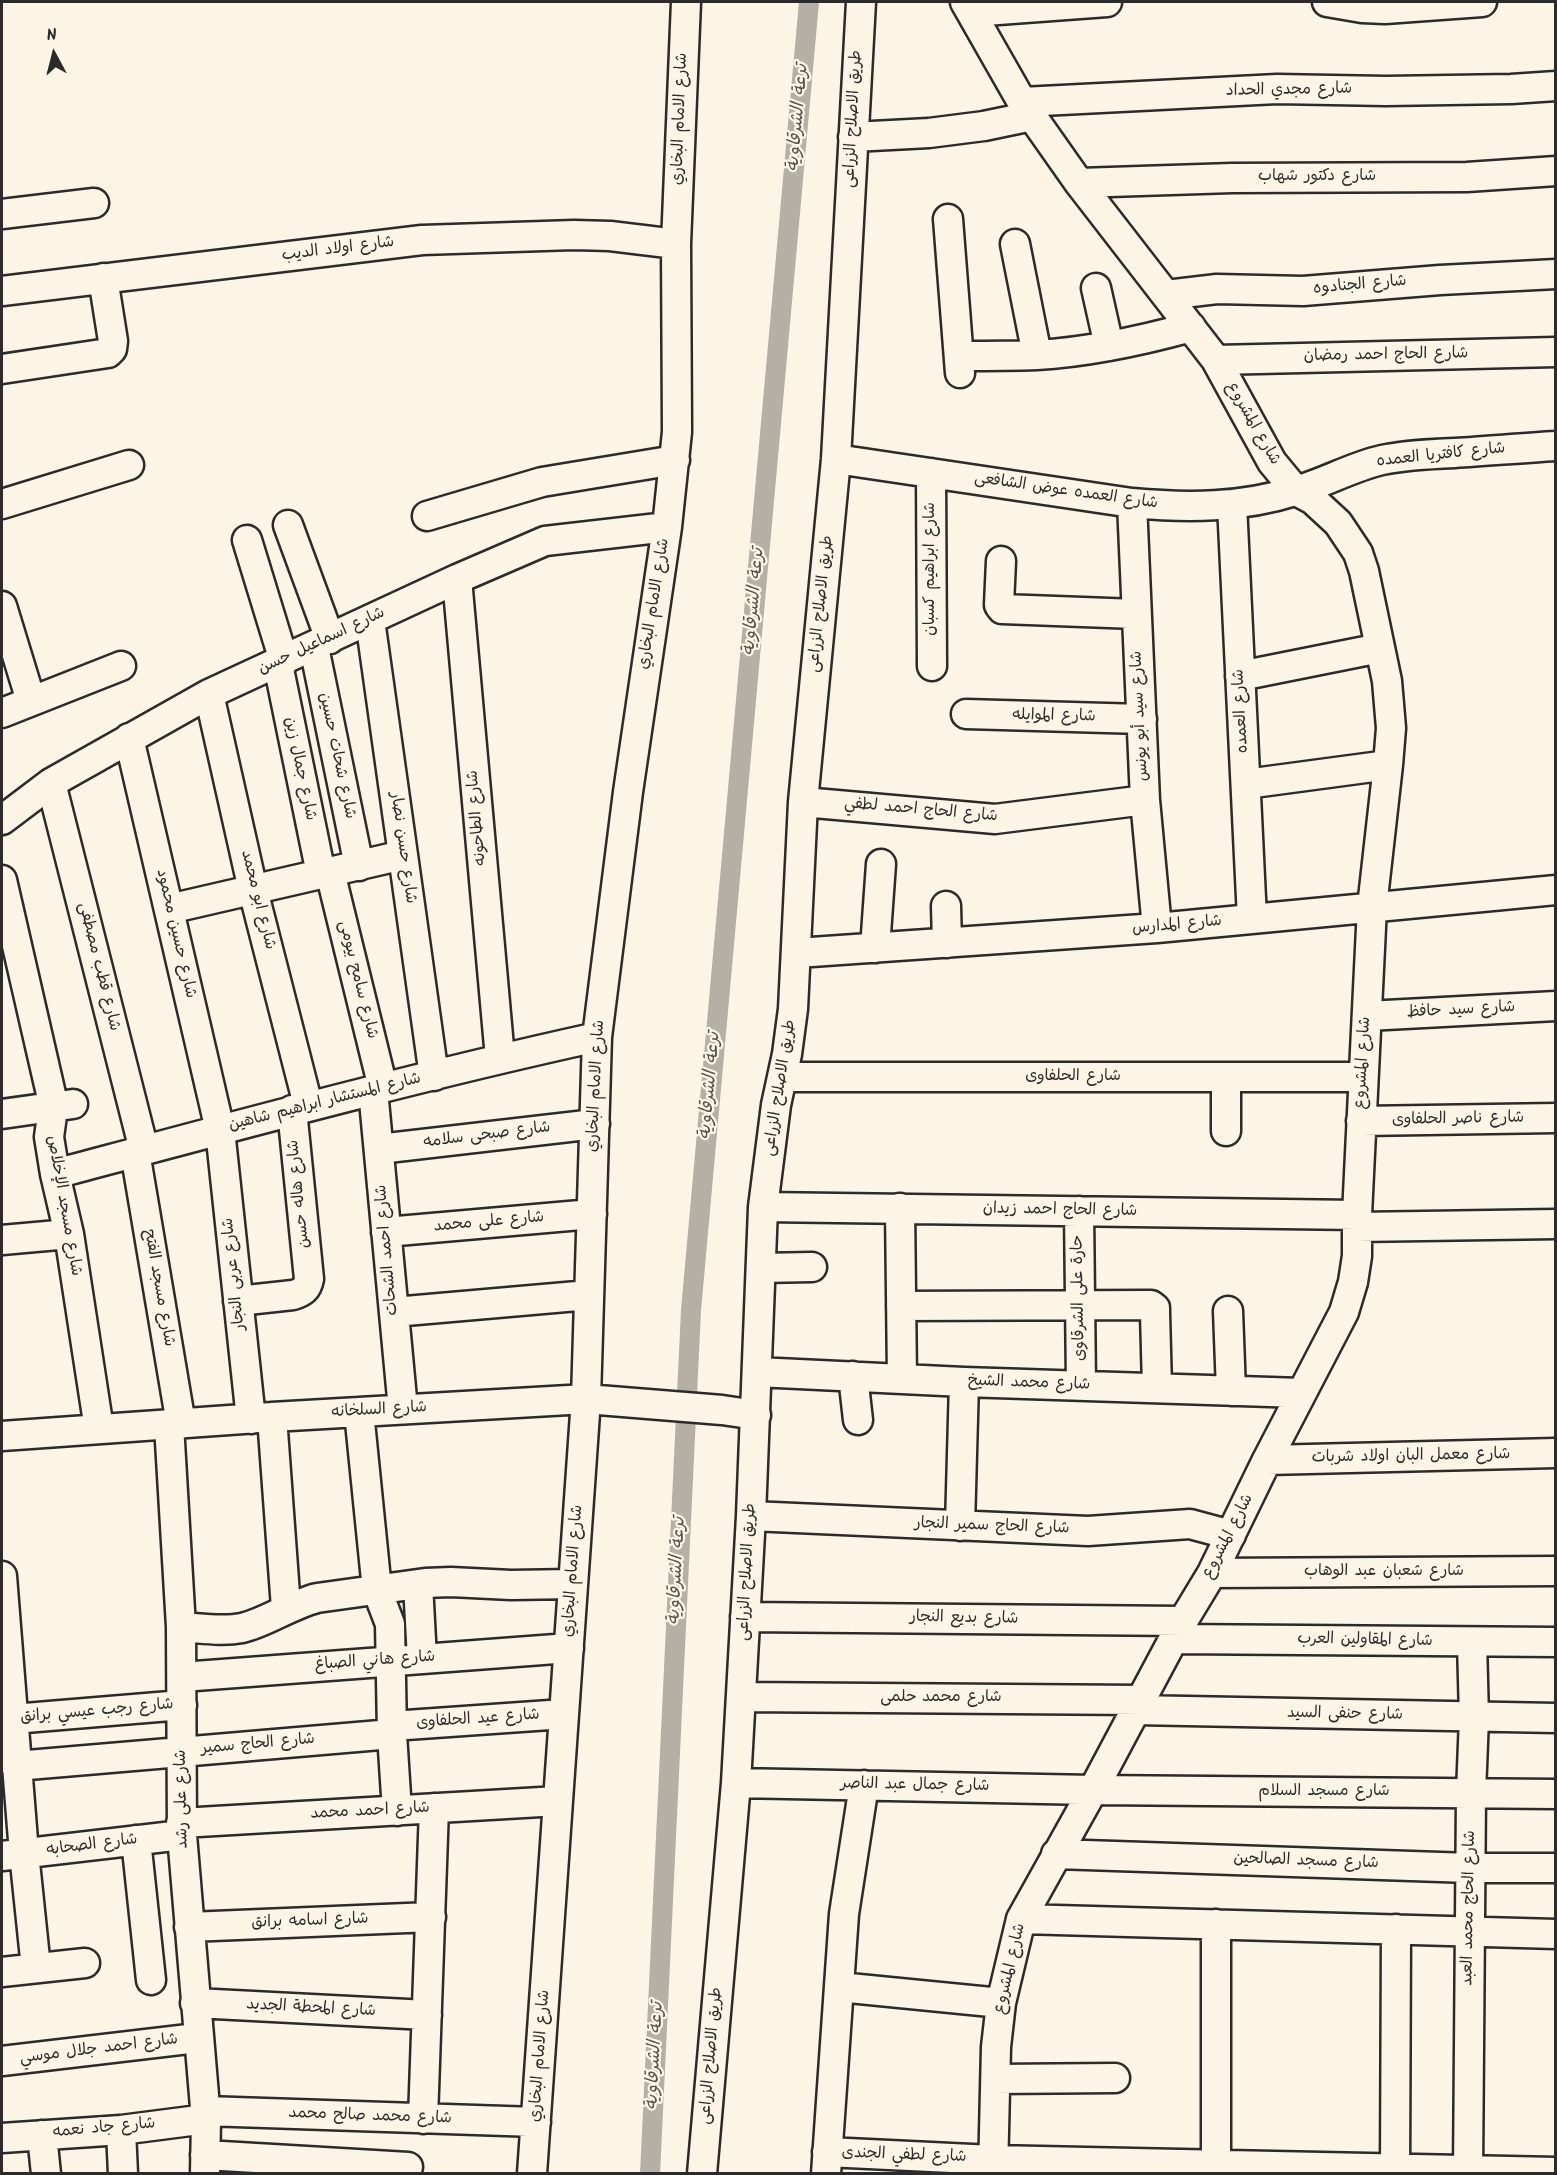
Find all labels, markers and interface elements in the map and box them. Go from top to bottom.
text: N [45,23,58,49]
north arrow [24,24,84,84]
street label: طريق الاصلاح الزراعى [841,50,867,188]
street label: شارع الامام البخاري [669,52,693,186]
water label: ترعة الشرقاوية [784,63,814,173]
street label: شارع مجدي الحداد [1226,80,1352,102]
street label: شارع دكتور شهاب [1258,167,1376,187]
street label: شارع اولاد الديب [281,234,395,266]
street label: شارع الجنادوه [1313,272,1407,300]
street label: شارع الحاج احمد رمضان [1303,345,1469,367]
street label: شارع المشروع [1220,379,1284,469]
street label: شارع كافتريا العمده [1376,440,1506,472]
street label: شارع العمده عوض الشافعى [973,470,1159,514]
street label: شارع ابراهيم كسبان [921,502,941,636]
street label: طريق الاصلاح الزراعى [805,535,839,673]
street label: شارع الامام البخاري [635,537,675,671]
water label: ترعة الشرقاوية [740,547,770,657]
street label: شارع اسماعيل حسن [256,604,388,680]
street label: شارع سيد أبو يونس [1128,650,1154,782]
street label: شارع العمده [1230,668,1254,754]
street label: شارع شحات حسين [313,691,359,821]
street label: شارع الموايله [1012,707,1096,727]
street label: شارع جمال زين [279,715,319,823]
street label: شارع الطاحونه [464,769,492,867]
street label: شارع حسن نصار [385,791,419,905]
street label: شارع الحاج احمد لطفي [843,795,999,827]
street label: شارع ابو محمد [235,848,279,952]
street label: شارع حسين محمود [151,868,199,1000]
street label: شارع قطب مصطفى [73,901,123,1033]
street label: شارع المدارس [1131,913,1223,939]
street label: شارع سامح بيومى [333,919,381,1041]
street label: شارع سيد حافظ [1406,999,1516,1023]
street label: شارع المشروع [1352,1016,1376,1110]
street label: شارع الامام البخاري [584,1019,610,1153]
street label: طريق الاصلاح الزراعى [761,1019,801,1157]
water label: ترعة الشرقاوية [696,1031,726,1141]
street label: شارع الحلفاوى [1025,1067,1121,1087]
street label: شارع المستشار ابراهيم شاهين [227,1070,423,1136]
street label: شارع ناصر الحلفاوى [1392,1109,1524,1131]
street label: شارع صبحى سلامه [422,1119,552,1153]
street label: شارع مسجد الإخلاص [41,1134,85,1278]
street label: شارع هاله حسن [285,1139,315,1249]
street label: شارع احمد الشحات [373,1184,403,1316]
street label: شارع الحاج احمد زيدان [983,1200,1137,1222]
street label: شارع على محمد [433,1209,545,1237]
street label: شارع عربى النجار [220,1217,250,1331]
street label: شارع مسجد الفتح [138,1228,178,1348]
street label: حارة على الشرقاوى [1069,1235,1091,1361]
street label: شارع محمد الشيخ [968,1372,1090,1396]
street label: شارع السلخانه [331,1399,427,1423]
street label: شارع معمل البان اولاد شربات [1312,1446,1510,1468]
street label: شارع المشروع [1199,1491,1259,1583]
street label: طريق الاصلاح الزراعى [735,1503,761,1641]
street label: شارع الامام البخاري [560,1504,588,1638]
street label: شارع الحاج سمير النجار [914,1515,1070,1539]
water label: ترعة الشرقاوية [664,1516,692,1626]
street label: شارع شعبان عبد الوهاب [1304,1562,1464,1582]
street label: شارع بديع النجار [910,1608,1018,1630]
street label: شارع المقاولين العرب [1297,1630,1433,1652]
street label: شارع هاني الصباغ [314,1648,436,1676]
street label: شارع محمد حلمى [880,1688,1002,1708]
street label: شارع رجب عيسي برانق [20,1696,174,1728]
street label: شارع حنفى السيد [1287,1704,1403,1726]
street label: شارع عيد الحلفاوى [416,1706,540,1734]
street label: شارع الحاج سمير [200,1730,316,1760]
street label: شارع على رشد [173,1749,193,1849]
street label: شارع جمال عبد الناصر [840,1775,990,1797]
street label: شارع مسجد السلام [1258,1782,1390,1802]
street label: شارع احمد محمد [310,1799,430,1825]
street label: شارع الحاج محمد العبد [1459,1830,1481,1986]
street label: شارع الصحابه [45,1831,139,1861]
street label: شارع مسجد الصالحين [1233,1850,1379,1874]
street label: شارع اسامه برانق [251,1910,369,1934]
street label: شارع المشروع [991,1922,1031,2016]
street label: طريق الاصلاح الزراعى [696,1987,728,2125]
street label: شارع الامام البخاري [527,1989,555,2123]
street label: شارع المحطة الجديد [246,1996,376,2022]
water label: ترعة الشرقاوية [642,2001,670,2111]
street label: شارع احمد جلال موسي [19,2031,179,2069]
street label: شارع محمد صالح محمد [288,2105,452,2129]
street label: شارع جاد نعمه [52,2115,156,2143]
street label: شارع لطفي الجندى [841,2144,967,2168]

